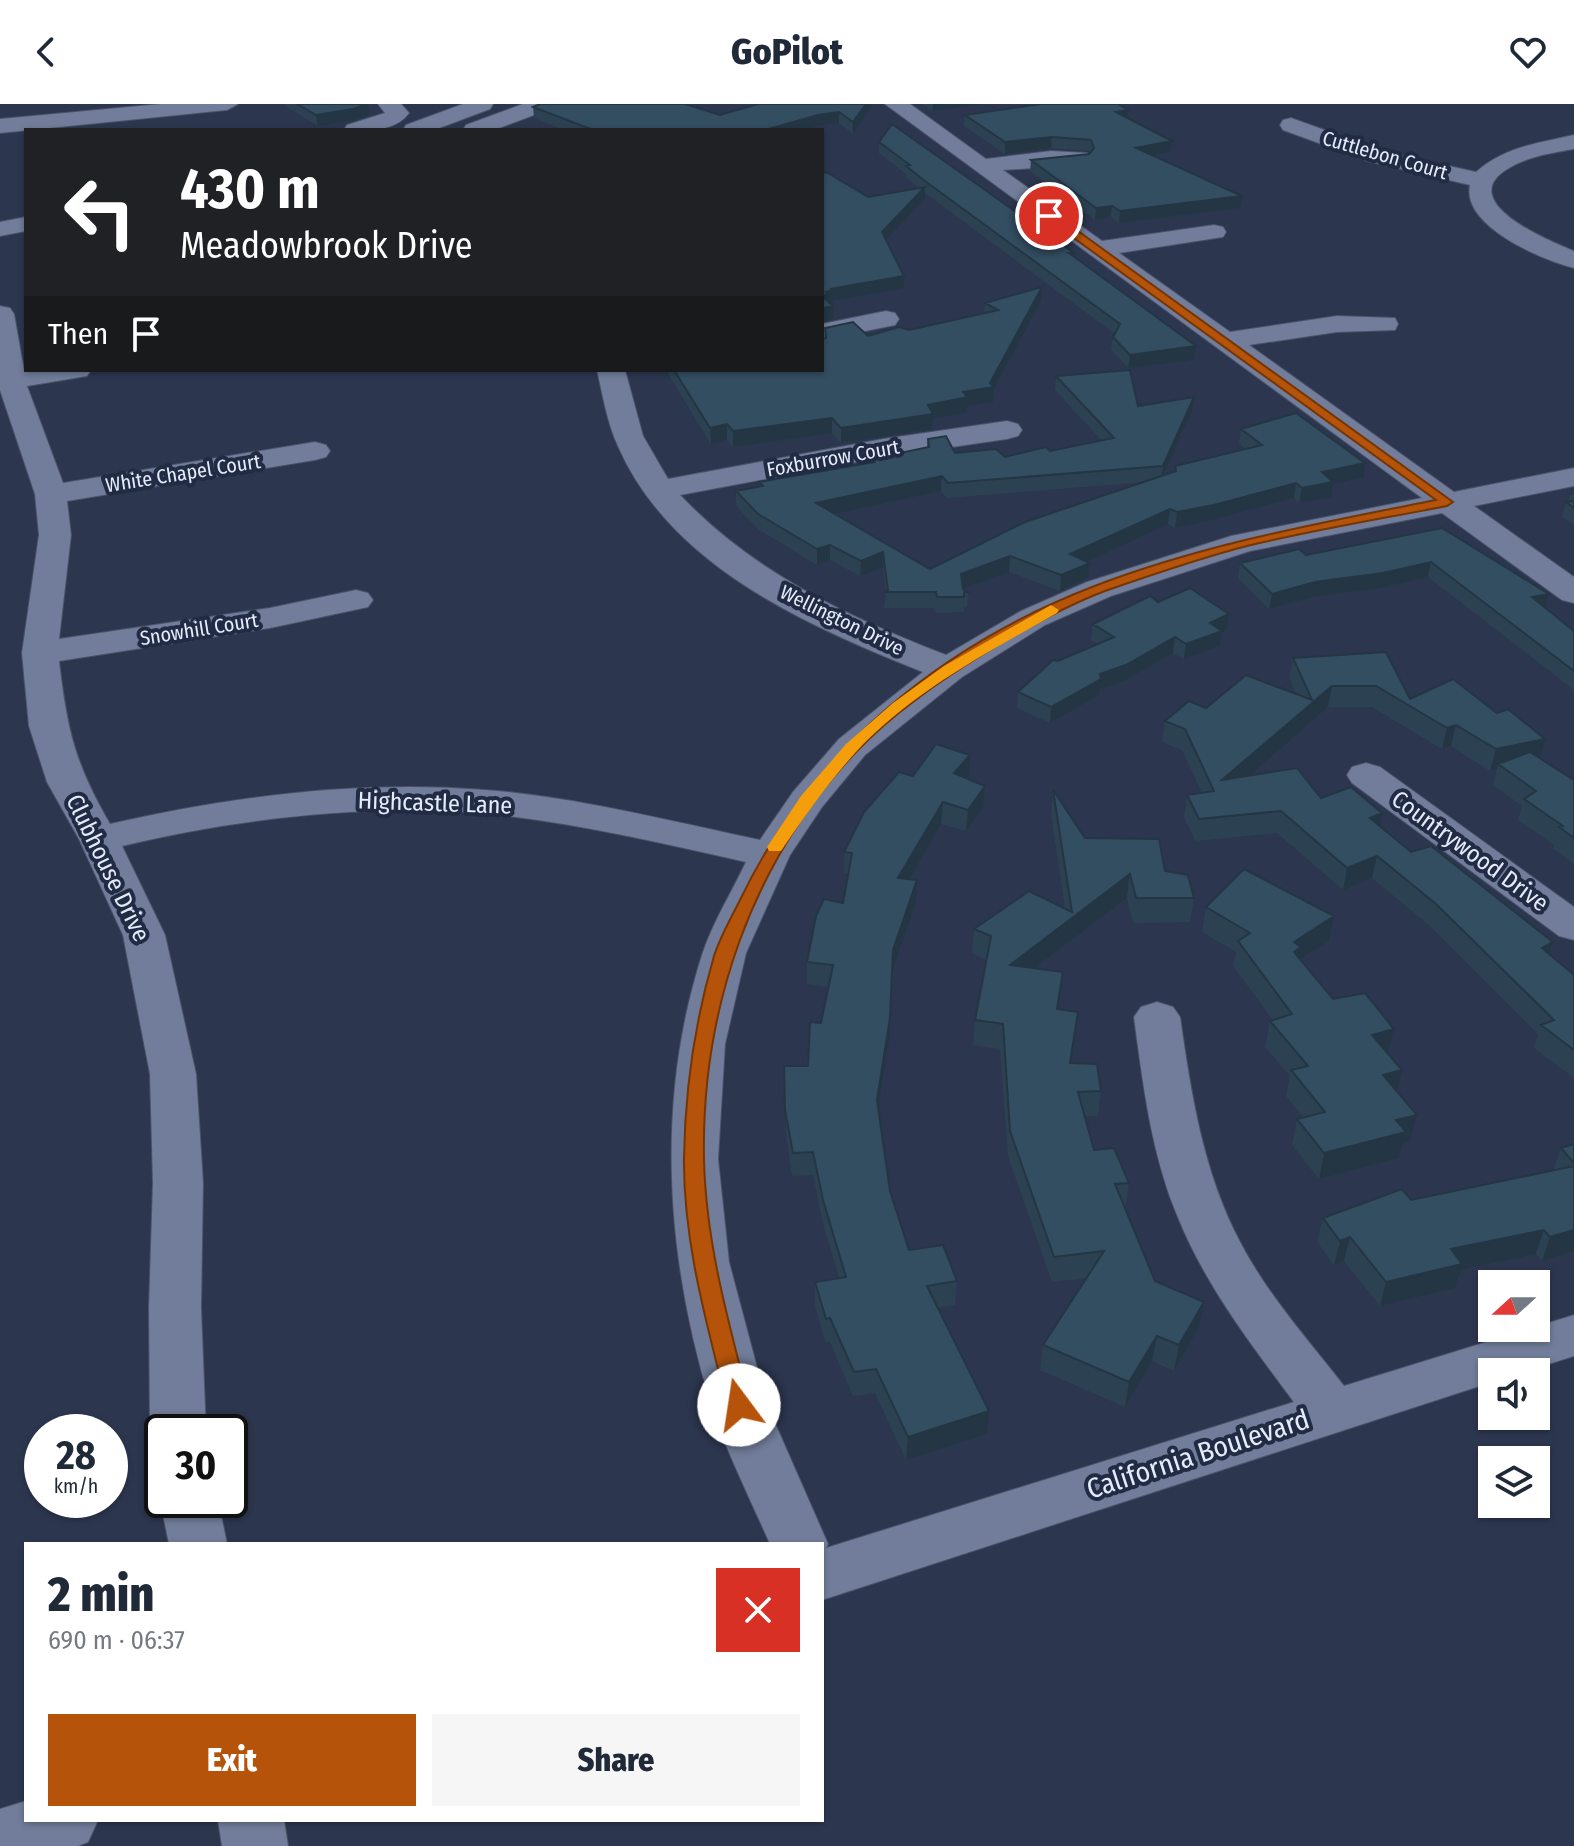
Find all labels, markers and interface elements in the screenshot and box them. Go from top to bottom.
icon: back [24,30,68,74]
text: GoPilot [731,30,843,74]
icon: heart [1506,30,1550,74]
street label: Cuttlebon Court [1320,126,1451,184]
text: 430 m [180,156,320,223]
icon: left [48,160,152,264]
pin [1015,182,1083,250]
icon: arrive [1027,194,1071,238]
text: Meadowbrook Drive [180,224,473,268]
icon: arrive [124,312,168,356]
text: Then [48,316,108,352]
street label: Foxburrow Court [765,434,902,481]
street label: White Chapel Court [104,449,263,497]
street label: Wellington Drive [776,580,908,660]
street label: Snowhill Court [138,608,260,650]
street label: Countrywood Drive [1386,785,1554,917]
street label: Highcastle Lane [357,786,513,820]
street label: Clubhouse Drive [60,790,156,946]
north arrow [1478,1270,1550,1342]
map controls [1478,1270,1550,1518]
button: sound [1478,1358,1550,1430]
position arrow [697,1363,781,1447]
street label: California Boulevard [1082,1402,1314,1506]
speed limit sign: 30 [144,1414,248,1518]
text: 28 [56,1432,96,1480]
button: layers [1478,1446,1550,1518]
text: km/h [54,1474,98,1498]
text: 2 min [48,1566,154,1624]
button: close [716,1568,800,1652]
text: 690 m · 06:37 [48,1625,185,1656]
button: Exit [48,1714,416,1806]
button: Share [432,1714,800,1806]

